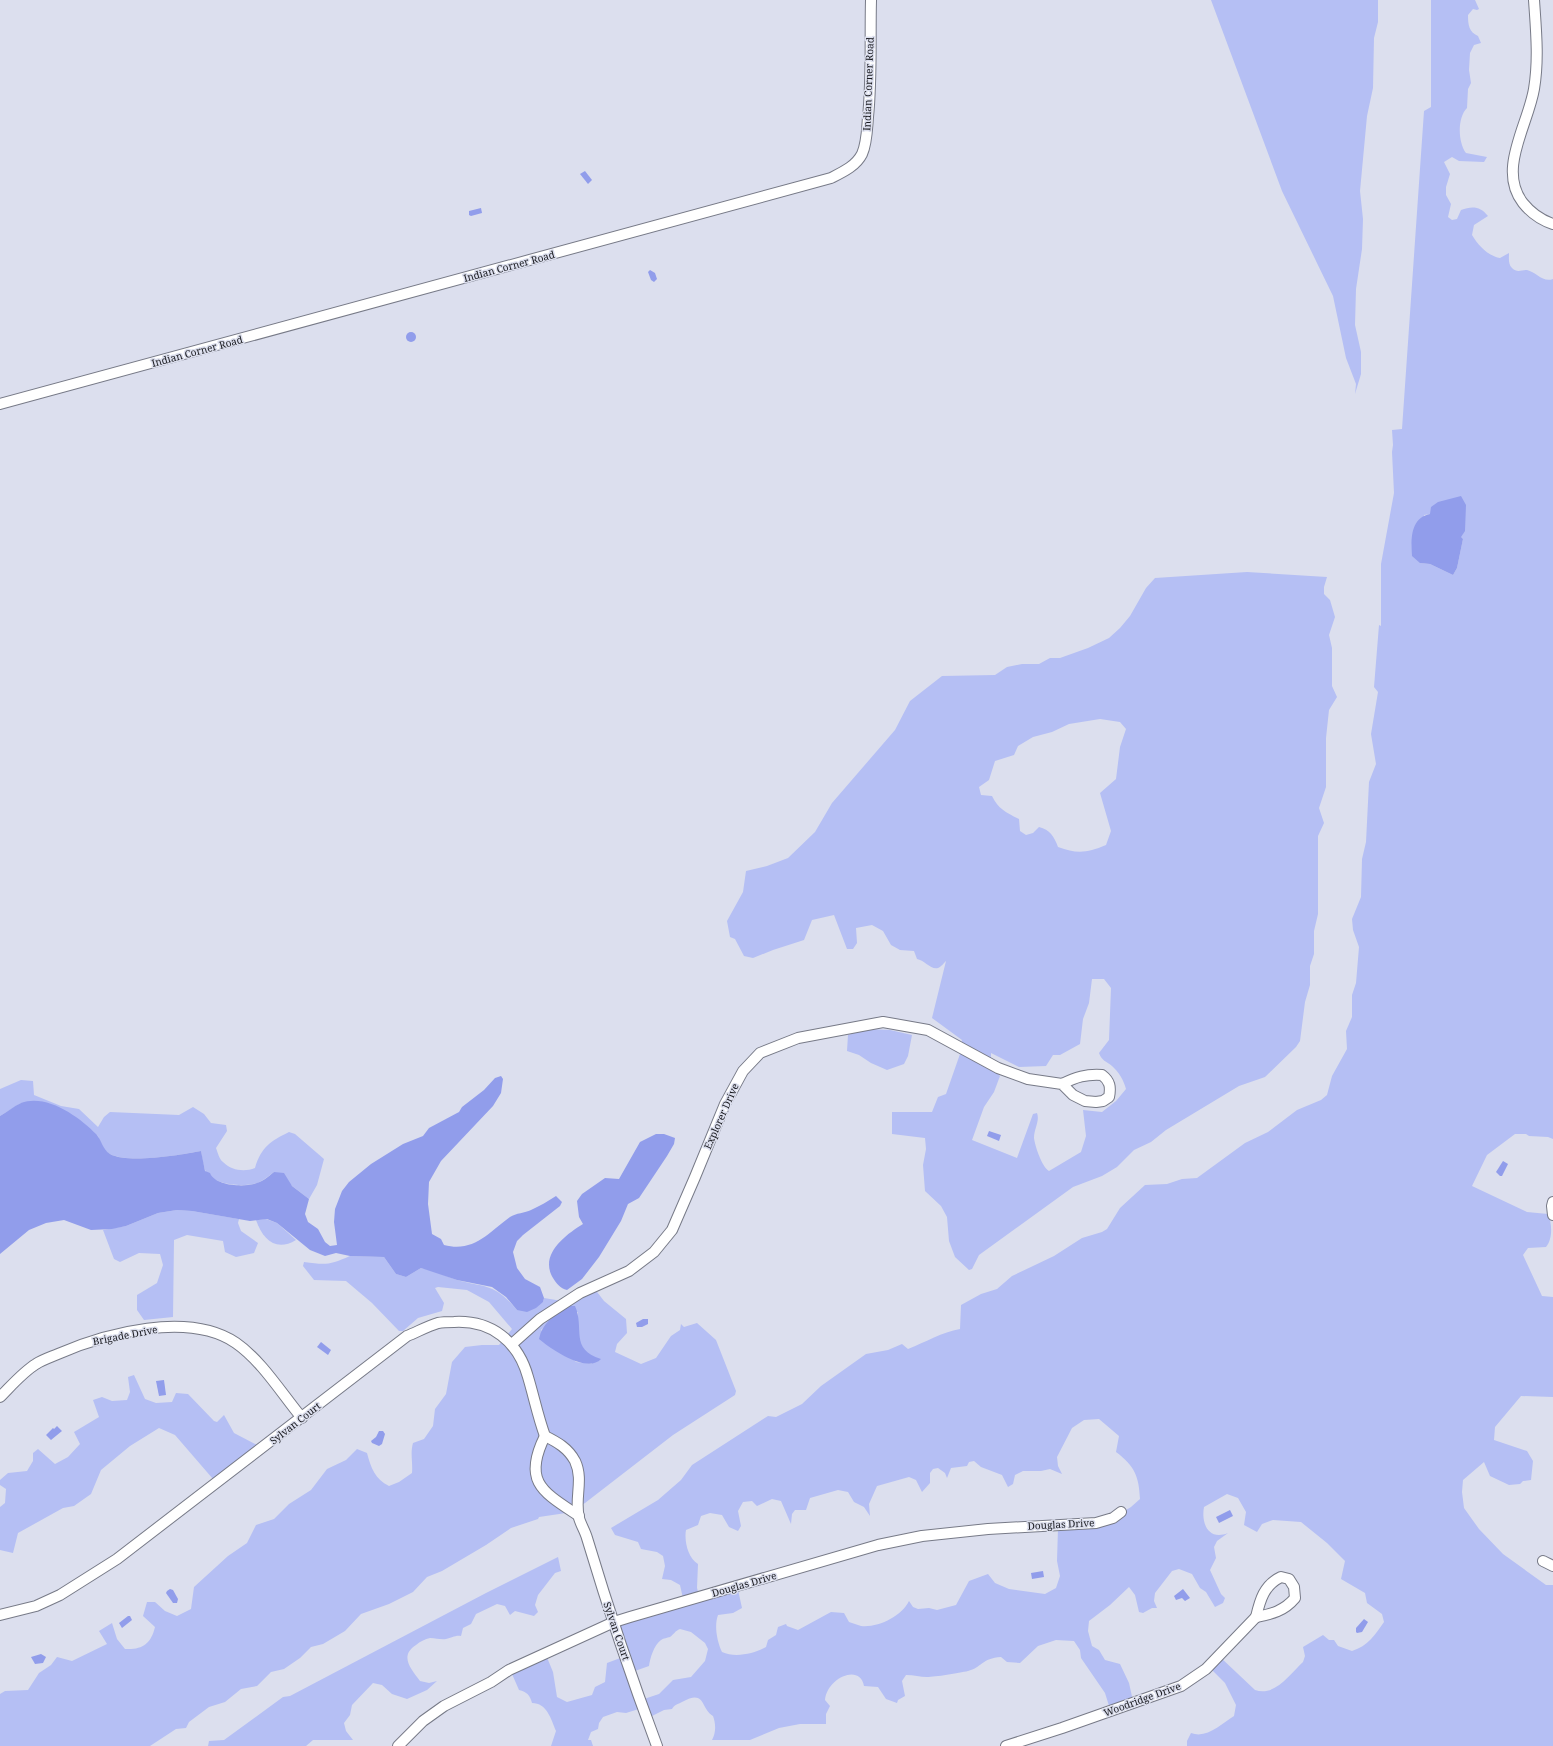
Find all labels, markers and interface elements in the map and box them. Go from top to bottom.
street label: Indian Corner Road [859,37,877,131]
street label: Indian Corner Road [462,247,556,285]
street label: Indian Corner Road [150,332,244,370]
street label: Explorer Drive [700,1081,742,1151]
street label: Brigade Drive [91,1322,159,1348]
street label: Sylvan Court [267,1398,324,1447]
street label: Douglas Drive [1027,1515,1095,1533]
street label: Douglas Drive [710,1568,778,1600]
street label: Sylvan Court [600,1600,634,1663]
street label: Woodridge Drive [1101,1679,1183,1719]

